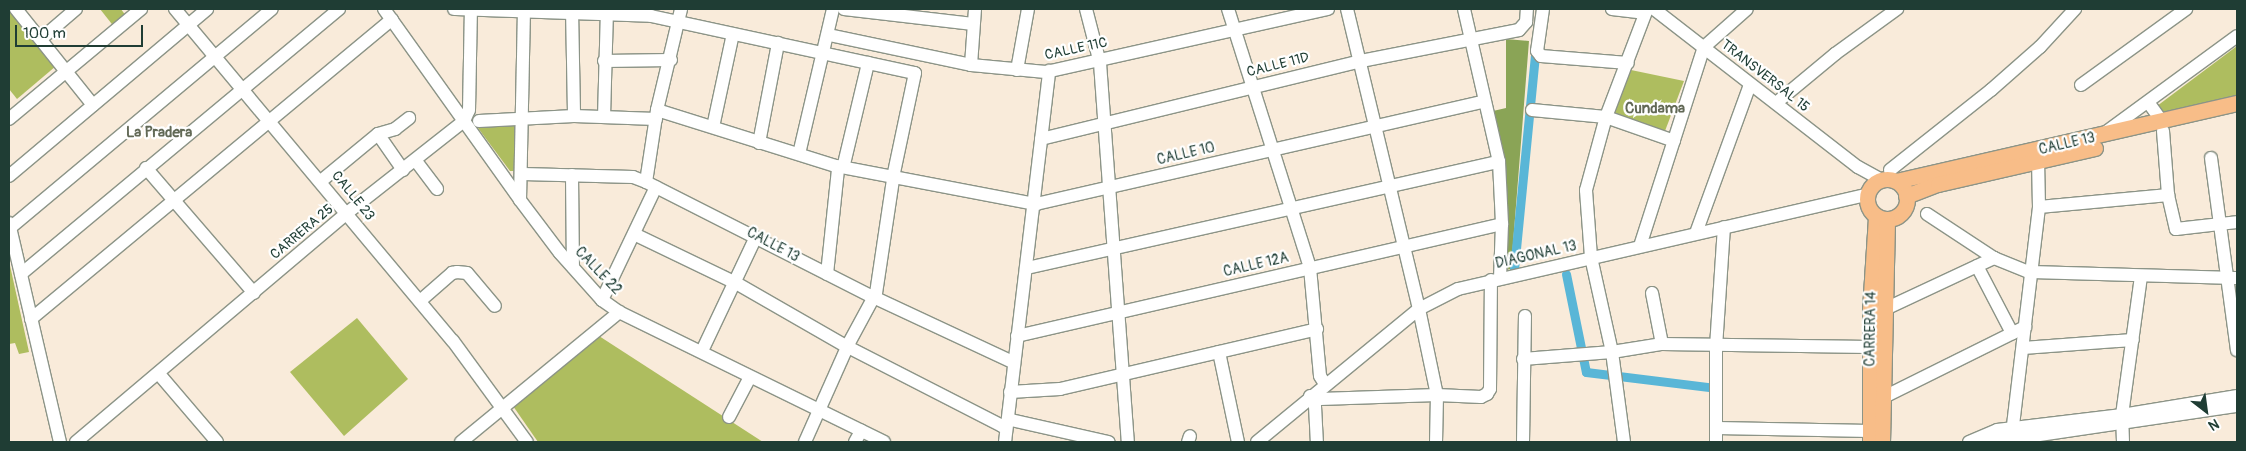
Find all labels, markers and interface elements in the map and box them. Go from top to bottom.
scale bar [18,15,145,47]
text: 100 m [23,24,66,43]
street label: CALLE 11C [1043,34,1109,64]
street label: TRANSVERSAL 15 [1717,36,1813,116]
street label: CALLE 11D [1245,49,1311,81]
district label: Cundama [1625,100,1685,118]
district label: La Pradera [126,124,192,142]
street label: CALLE 13 [2037,129,2097,159]
street label: CALLE 10 [1155,139,1217,169]
street label: CALLE 23 [328,168,378,224]
street label: CARRERA 25 [267,201,337,263]
street label: CALLE 13 [744,224,802,266]
street label: DIAGONAL 13 [1494,238,1578,272]
street label: CALLE 22 [571,244,625,298]
street label: CALLE 12A [1222,249,1290,281]
street label: CARRERA 14 [1862,291,1880,367]
north arrow [2181,386,2231,436]
text: N [2205,415,2222,434]

